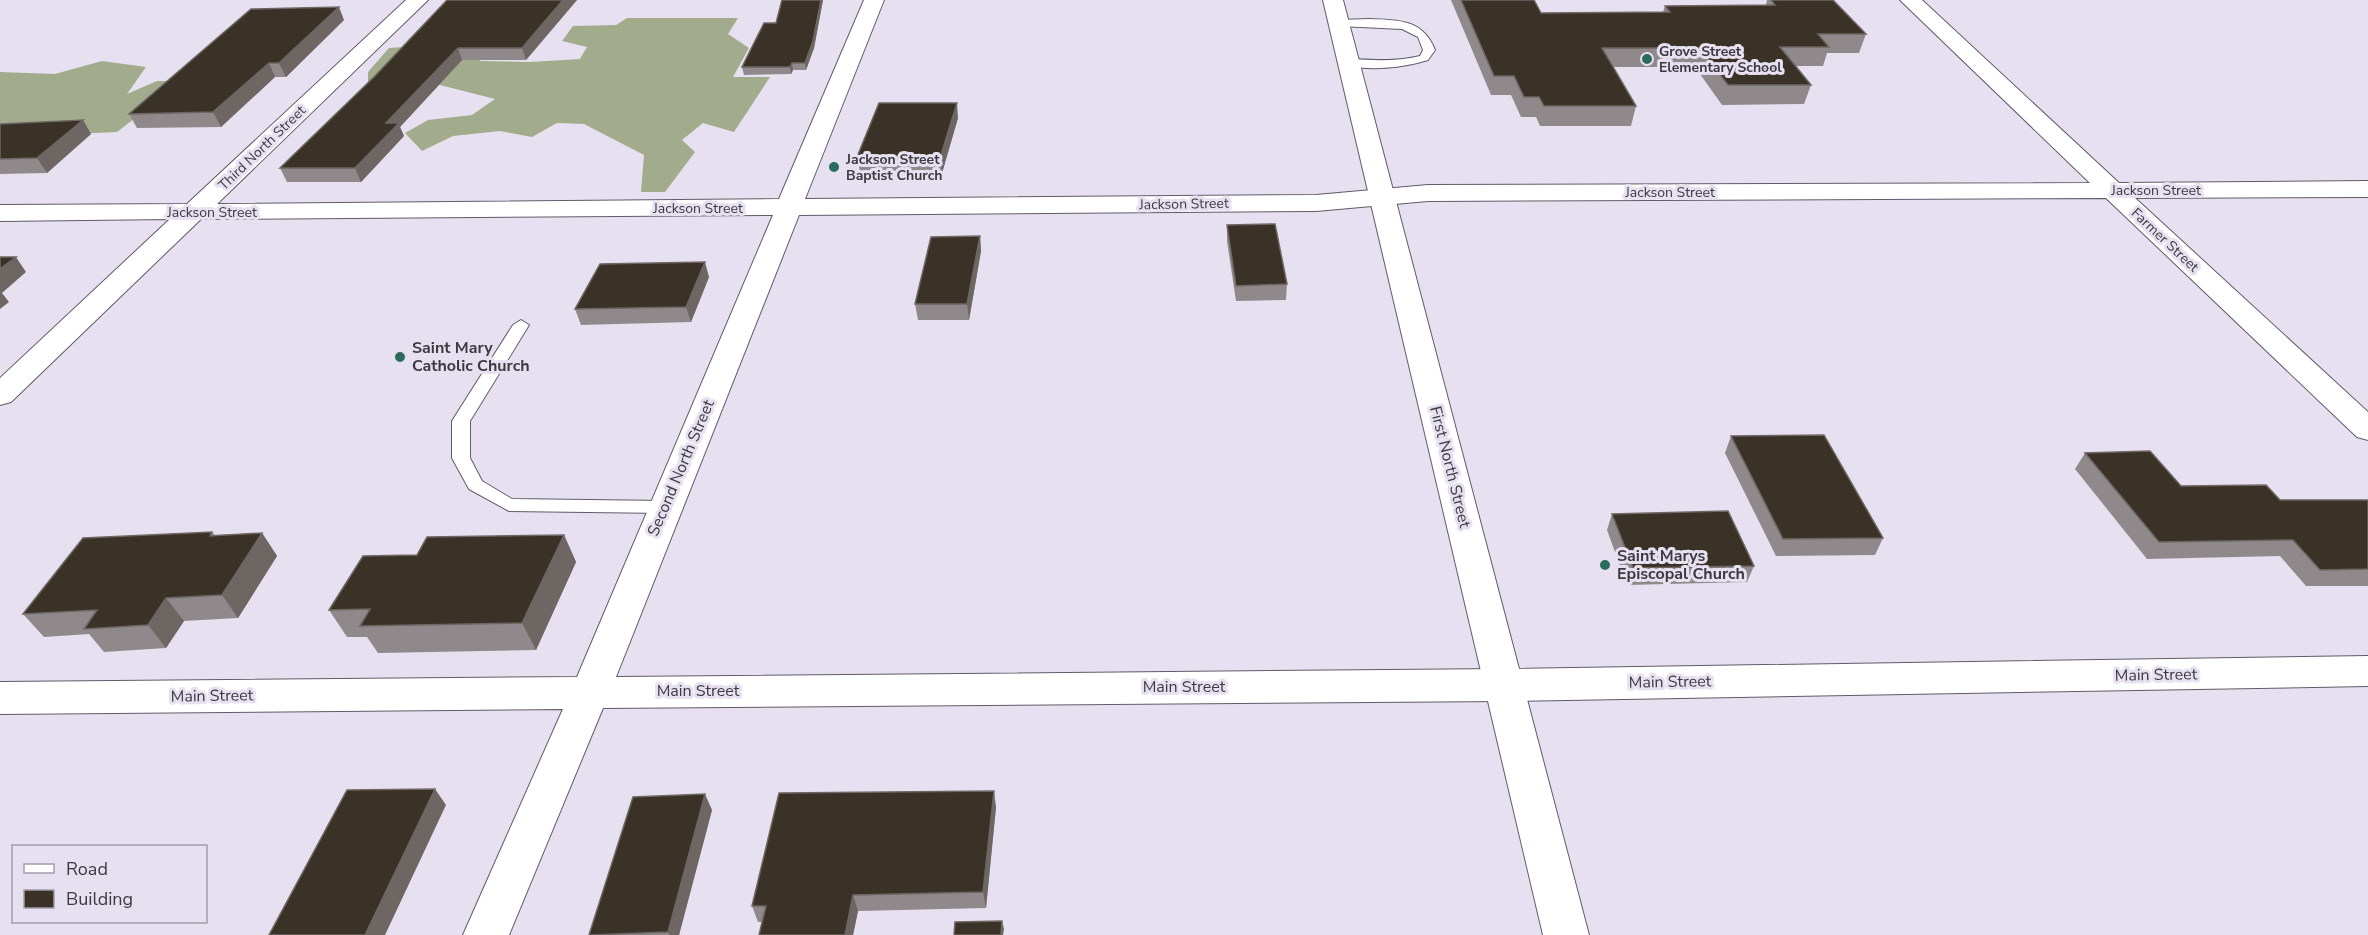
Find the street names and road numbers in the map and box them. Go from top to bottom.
street label: Third North Street [214,101,310,195]
street label: Jackson Street [2110,181,2201,200]
street label: Jackson Street [1624,183,1715,202]
street label: Jackson Street [1138,194,1229,214]
street label: Jackson Street [652,199,743,218]
street label: Jackson Street [166,203,257,222]
street label: Farmer Street [2127,204,2203,276]
street label: Second North Street [642,396,720,540]
street label: First North Street [1424,404,1476,531]
street label: Main Street [2114,663,2198,687]
street label: Main Street [1628,670,1712,694]
street label: Main Street [1143,676,1226,698]
street label: Main Street [657,680,740,702]
street label: Main Street [170,684,254,708]

